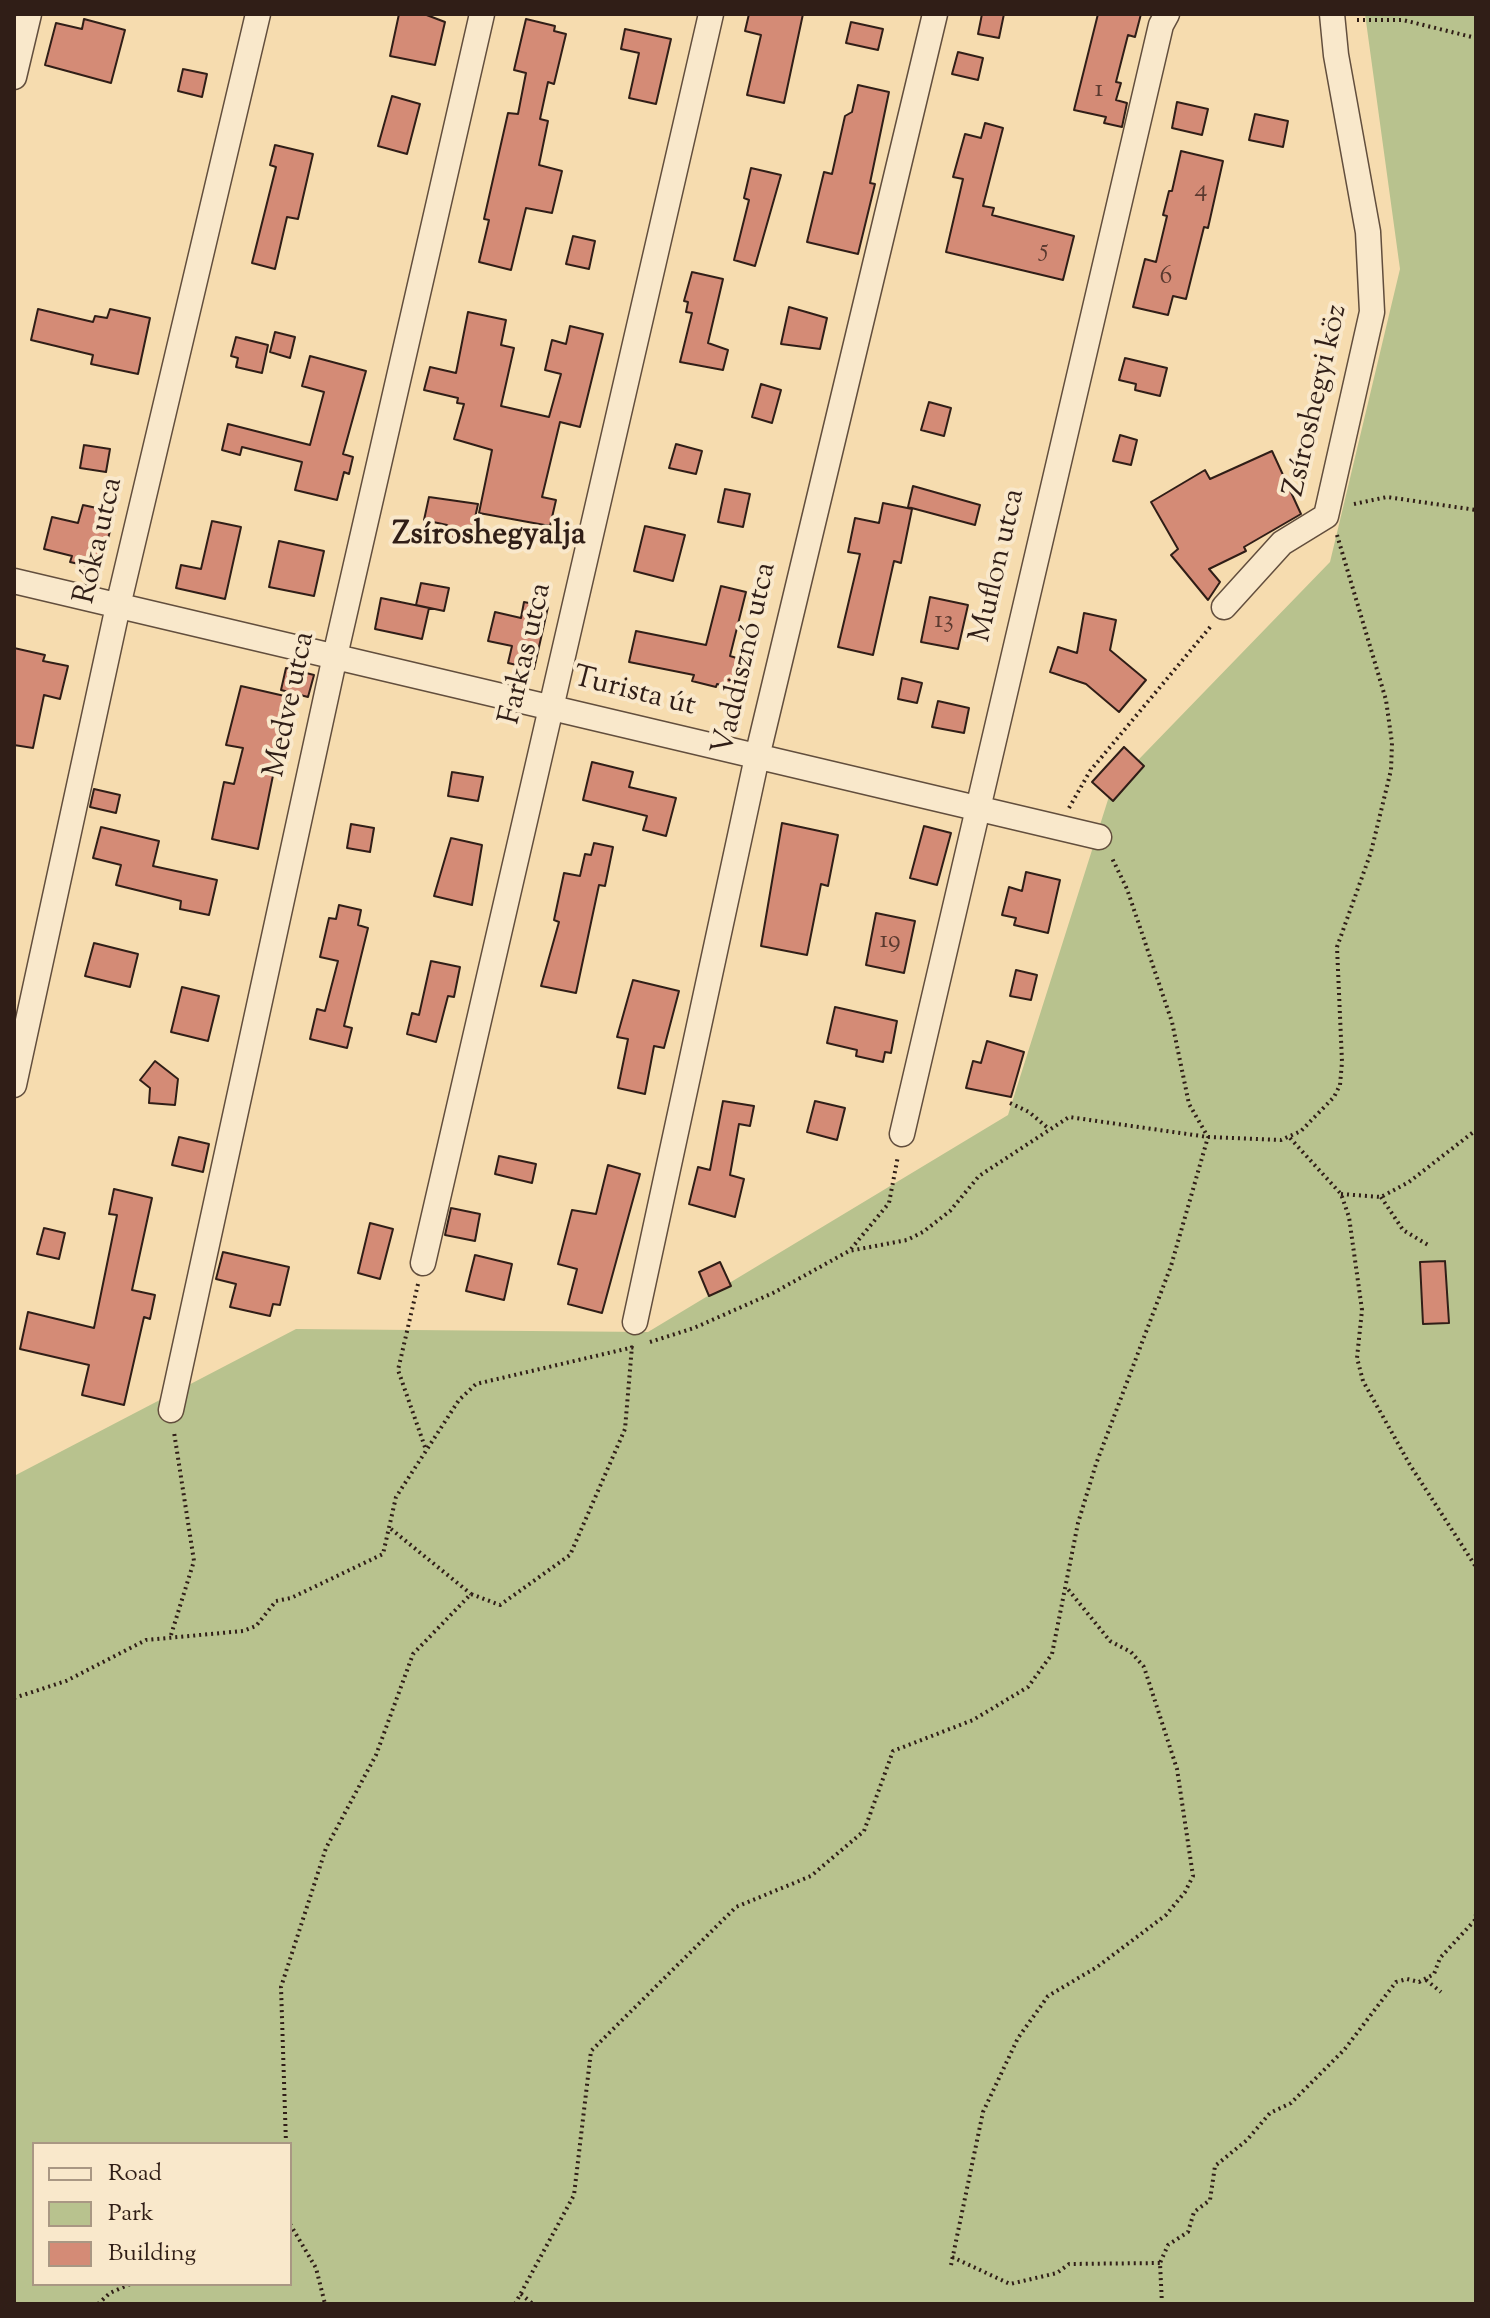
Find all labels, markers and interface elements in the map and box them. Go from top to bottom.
house number: 1 [1095,76,1103,108]
house number: 4 [1194,176,1208,208]
house number: 5 [1040,236,1048,268]
house number: 6 [1160,263,1172,295]
street label: Zsíroshegyi köz [1278,302,1358,500]
street label: Róka utca [69,474,133,608]
street label: Muflon utca [965,486,1035,646]
district label: Zsíroshegyalja [392,519,586,557]
street label: Vaddisznó utca [707,559,787,759]
street label: Farkas utca [494,580,562,728]
house number: 13 [934,607,954,639]
street label: Medve utca [259,629,325,781]
street label: Turista út [569,661,699,727]
house number: 19 [879,927,901,959]
legend [32,2142,292,2286]
text: Road [108,2157,162,2191]
text: Park [108,2197,154,2231]
text: Building [108,2237,196,2271]

